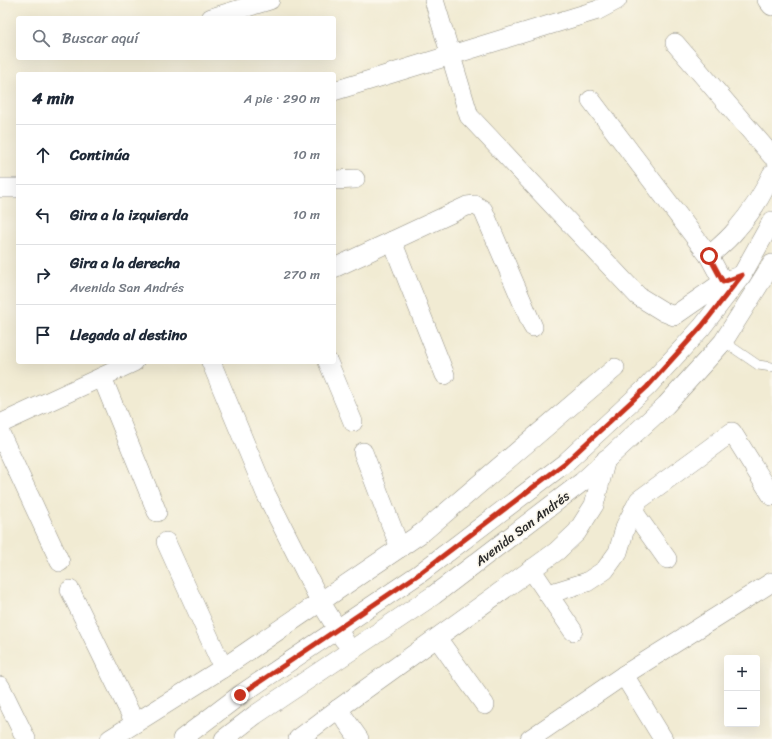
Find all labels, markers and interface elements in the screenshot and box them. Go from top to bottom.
search box [16,16,336,60]
text: Buscar aquí [62,25,139,51]
icon: search [30,27,52,49]
text: 4 min [32,83,74,113]
text: A pie · 290 m [244,87,320,110]
text: Continúa [70,142,129,168]
text: 10 m [293,143,320,166]
icon: ahead [32,144,54,166]
text: Gira a la izquierda [70,202,188,228]
text: 10 m [293,203,320,226]
icon: left [32,204,54,226]
route start [700,247,718,265]
text: Gira a la derecha [70,250,180,276]
text: 270 m [283,263,320,286]
icon: right [32,264,54,286]
text: Avenida San Andrés [70,276,184,299]
text: Llegada al destino [70,322,187,348]
icon: arrive [32,324,54,346]
street label: Avenida San Andrés [469,485,575,573]
map controls [724,655,760,727]
button: + [724,655,760,691]
route end [231,686,249,704]
button: − [724,691,760,727]

